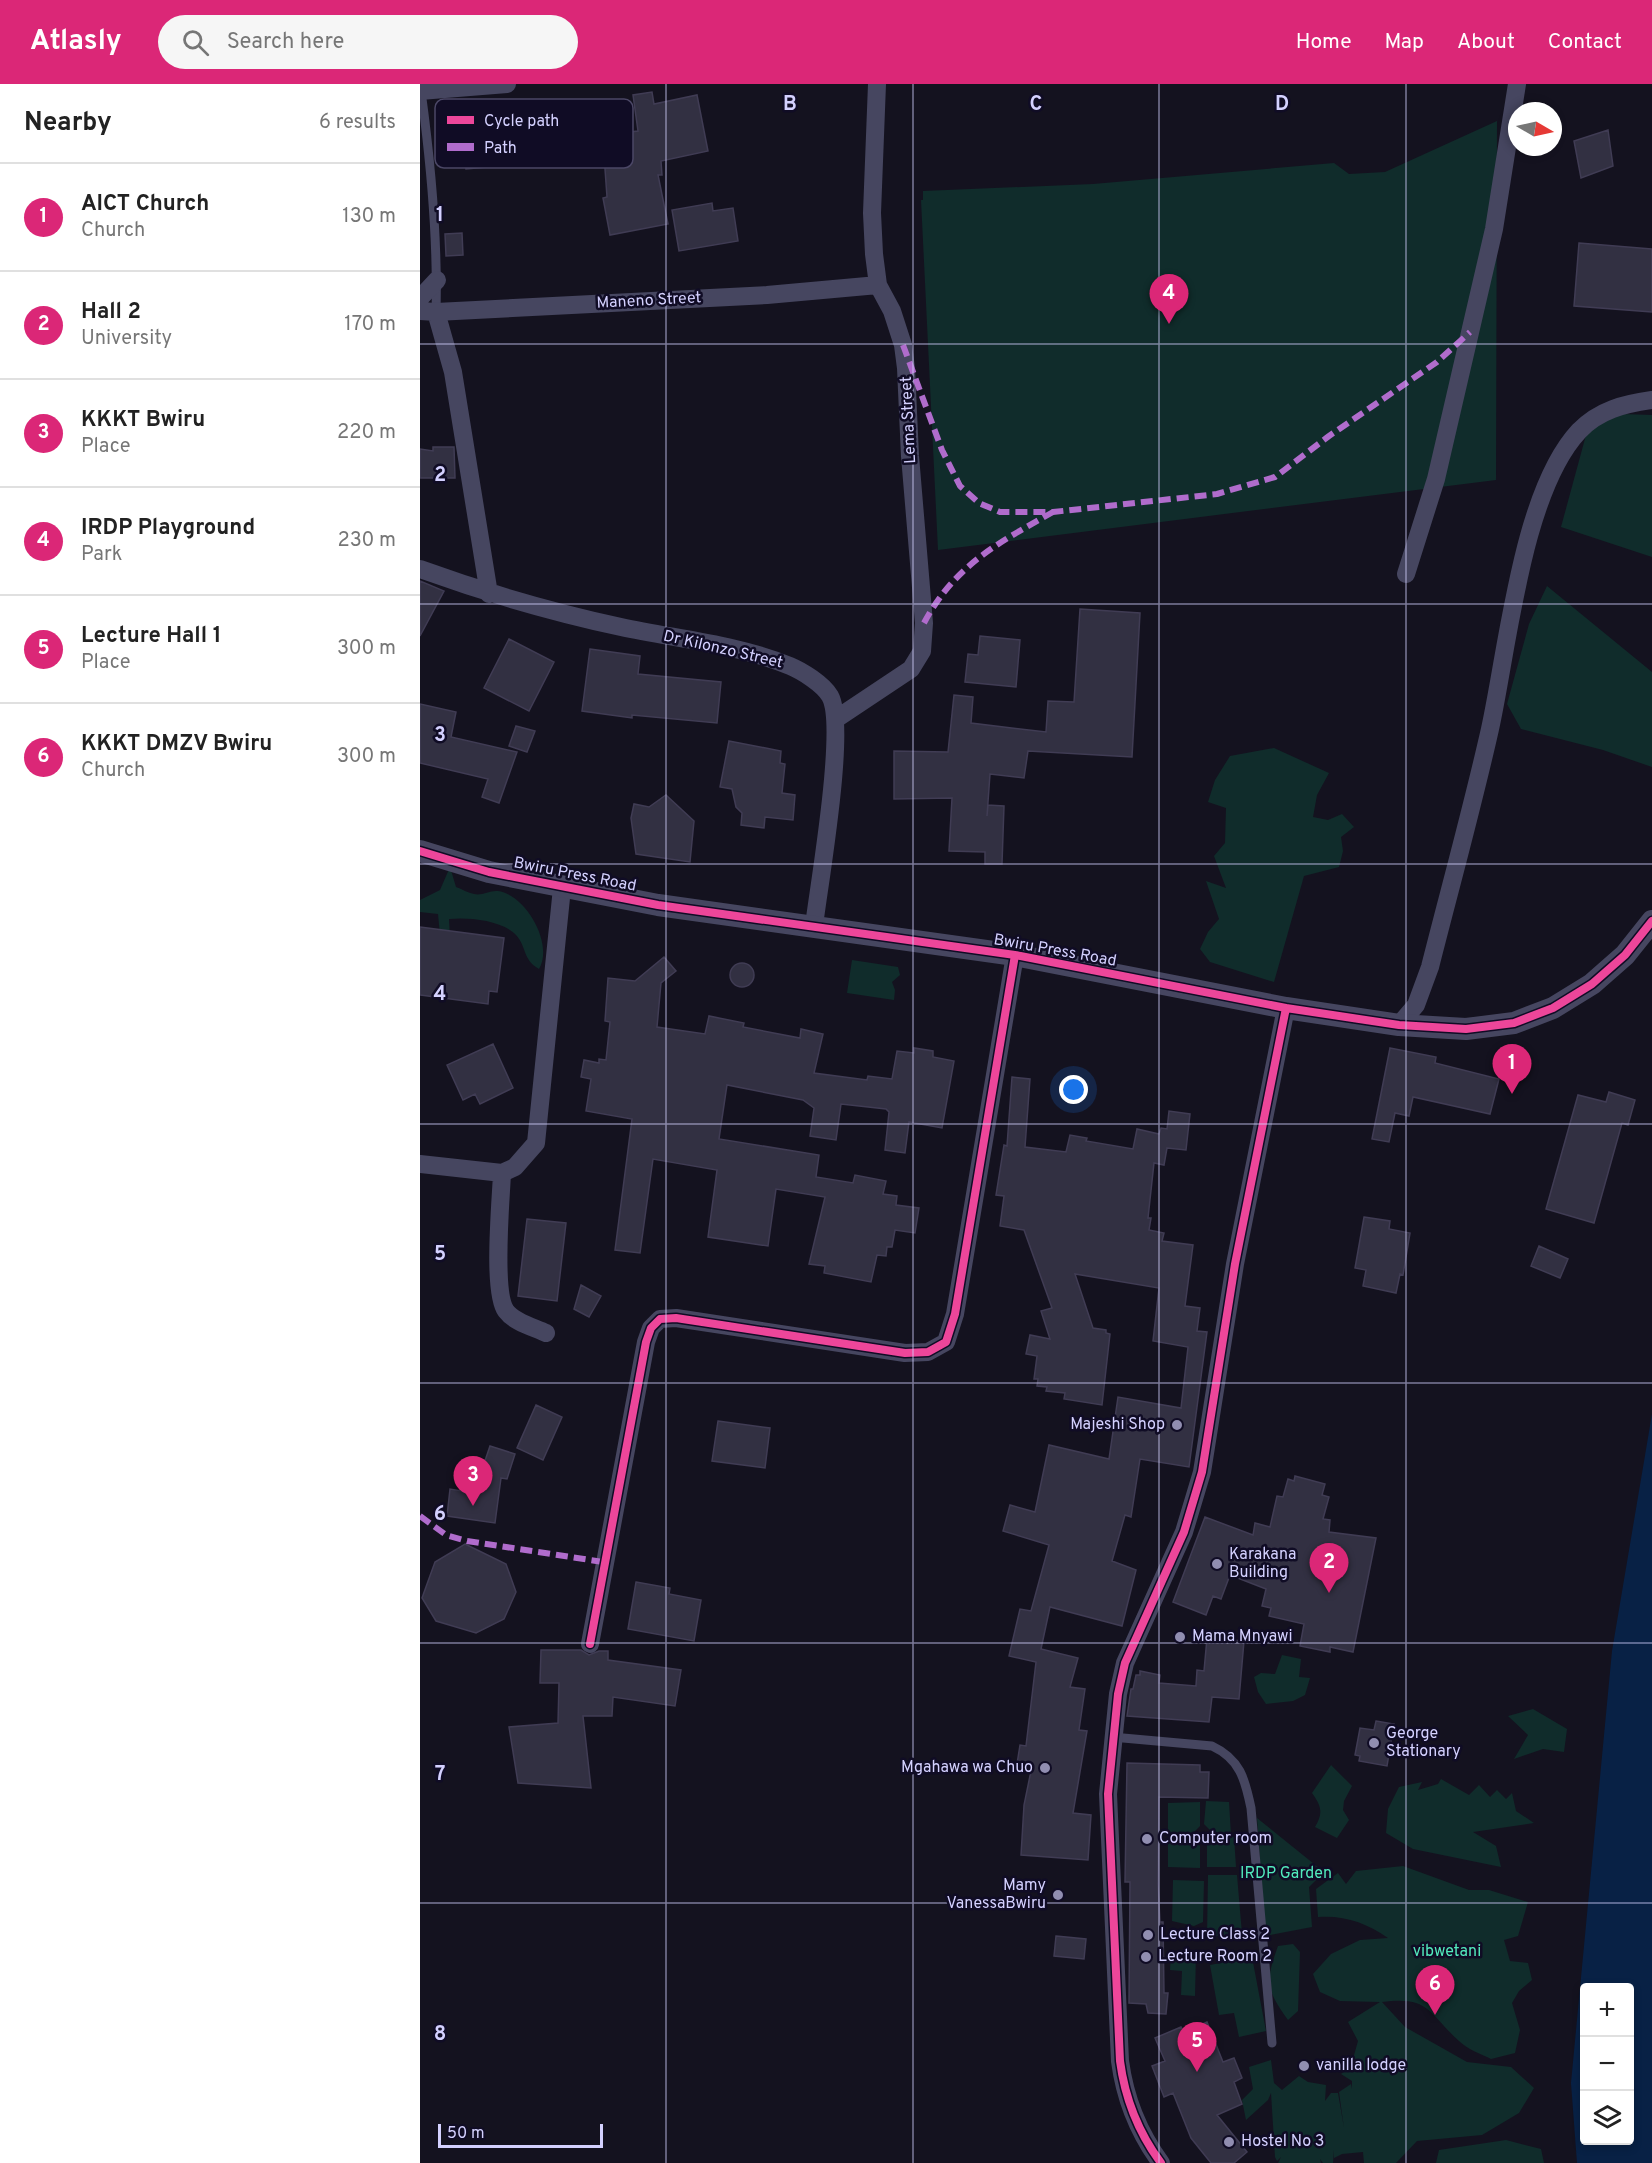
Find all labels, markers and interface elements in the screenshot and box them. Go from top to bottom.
search box [158,15,578,69]
text: Atlasly [30,24,122,60]
icon: search [179,26,212,59]
text: Search here [227,29,344,56]
text: Home [1296,29,1352,56]
text: Map [1385,29,1424,56]
text: About [1457,29,1515,56]
text: Contact [1548,29,1622,56]
text: B [783,92,797,118]
text: C [1030,92,1042,118]
text: D [1275,92,1289,118]
legend [435,99,633,168]
north arrow [1508,102,1562,156]
text: Nearby [24,107,112,140]
text: 6 results [319,110,396,136]
text: Cycle path [484,112,559,132]
text: Path [484,139,517,159]
text: AICT Church [81,191,209,218]
text: 1 [436,203,444,229]
text: 1 [40,204,48,230]
text: 130 m [342,204,396,230]
text: Church [81,218,145,244]
pin: 4 [1150,274,1188,324]
street label: Maneno Street [596,288,702,314]
text: Hall 2 [81,299,141,326]
text: 2 [37,312,50,338]
text: 170 m [344,312,396,338]
text: University [81,326,172,352]
street label: Lema Street [897,376,921,464]
text: KKKT Bwiru [81,407,205,434]
text: 3 [38,420,50,446]
text: 220 m [337,420,396,446]
text: Place [81,434,131,460]
text: 2 [434,463,446,489]
text: IRDP Playground [81,515,255,542]
text: 4 [37,528,50,554]
text: 230 m [337,528,396,554]
text: Park [81,542,122,568]
text: Lecture Hall 1 [81,623,221,650]
street label: Dr Kilonzo Street [661,627,785,673]
text: 5 [37,636,50,662]
text: 300 m [337,636,396,662]
text: Place [81,650,131,676]
text: 3 [434,723,446,749]
text: KKKT DMZV Bwiru [81,731,272,758]
text: 6 [37,744,50,770]
text: 300 m [337,744,396,770]
text: Church [81,758,145,784]
street label: Bwiru Press Road [512,853,638,897]
street label: Bwiru Press Road [992,930,1118,972]
text: 4 [434,982,446,1008]
pin: 1 [1492,1044,1532,1094]
your location [1059,1075,1088,1104]
text: 5 [434,1242,446,1268]
place label: Majeshi Shop [1070,1415,1165,1435]
marker: Majeshi Shop [1170,1418,1184,1432]
pin: 3 [454,1456,492,1506]
text: 6 [434,1502,446,1528]
pin: 2 [1310,1544,1348,1593]
place label: Karakana Building [1229,1545,1297,1583]
marker: Karakana Building [1210,1557,1224,1571]
place label: Mama Mnyawi [1192,1627,1293,1647]
marker: Mama Mnyawi [1173,1630,1187,1644]
place label: George Stationary [1386,1724,1461,1762]
marker: George Stationary [1367,1736,1381,1750]
place label: Mgahawa wa Chuo [901,1758,1033,1778]
marker: Mgahawa wa Chuo [1038,1761,1052,1775]
text: 7 [435,1762,445,1788]
place label: Computer room [1159,1829,1272,1849]
marker: Computer room [1140,1832,1154,1846]
park label: IRDP Garden [1240,1864,1332,1884]
place label: Mamy VanessaBwiru [946,1876,1046,1914]
marker: Mamy VanessaBwiru [1051,1888,1065,1902]
place label: Lecture Class 2 [1160,1925,1270,1945]
marker: Lecture Class 2 [1141,1928,1155,1942]
park label: vibwetani [1413,1942,1481,1962]
place label: Lecture Room 2 [1158,1947,1272,1967]
marker: Lecture Room 2 [1139,1950,1153,1964]
pin: 6 [1416,1966,1454,2015]
map controls [1580,1983,1634,2145]
button: + [1580,1983,1634,2037]
text: 8 [434,2022,446,2048]
pin: 5 [1178,2022,1216,2072]
button: − [1580,2037,1634,2091]
place label: vanilla lodge [1316,2056,1406,2076]
marker: vanilla lodge [1297,2059,1311,2073]
button: layers [1580,2091,1634,2145]
scale bar [438,2121,603,2148]
text: 50 m [447,2124,485,2144]
place label: Hostel No 3 [1241,2132,1324,2152]
marker: Hostel No 3 [1222,2135,1236,2149]

